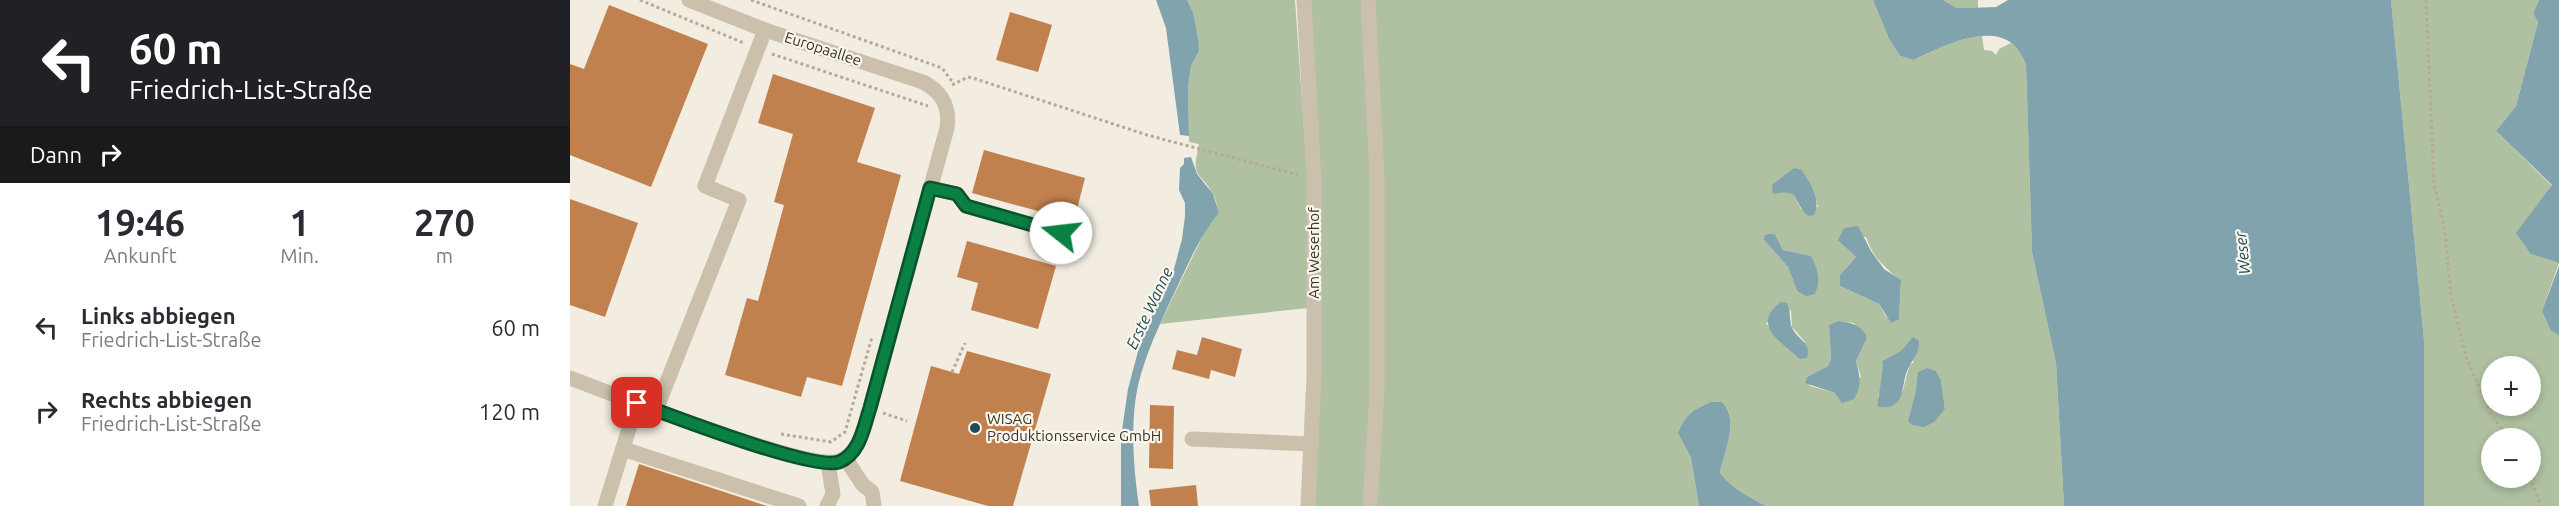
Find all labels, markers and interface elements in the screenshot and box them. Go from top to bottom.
icon: left [30,24,108,102]
text: 60 m [129,25,223,72]
street label: Europaallee [783,28,864,69]
text: Friedrich-List-Straße [129,74,373,104]
icon: right [94,138,127,171]
text: Dann [30,142,82,167]
position arrow [1029,201,1093,265]
text: 19:46 [95,202,185,243]
text: 1 [289,202,310,243]
text: 270 [414,202,475,243]
street label: Am Weserhof [1305,207,1322,299]
water label: Weser [2231,230,2253,275]
text: Ankunft [104,244,177,267]
text: Min. [280,244,319,267]
text: m [436,244,453,267]
water label: Erste Wanne [1122,264,1176,352]
text: Links abbiegen [81,303,236,328]
icon: left [30,311,63,344]
text: 60 m [491,315,540,340]
text: Friedrich-List-Straße [81,328,261,351]
map controls [2481,356,2541,488]
button: + [2481,356,2541,416]
pin [611,377,662,428]
icon: arrive [620,386,653,419]
text: Rechts abbiegen [81,387,252,412]
icon: right [30,395,63,428]
text: 120 m [479,399,540,424]
place label: WISAG Produktionsservice GmbH [987,410,1161,444]
text: Friedrich-List-Straße [81,412,261,435]
marker: WISAG Produktionsservice GmbH [968,421,982,435]
button: − [2481,428,2541,488]

